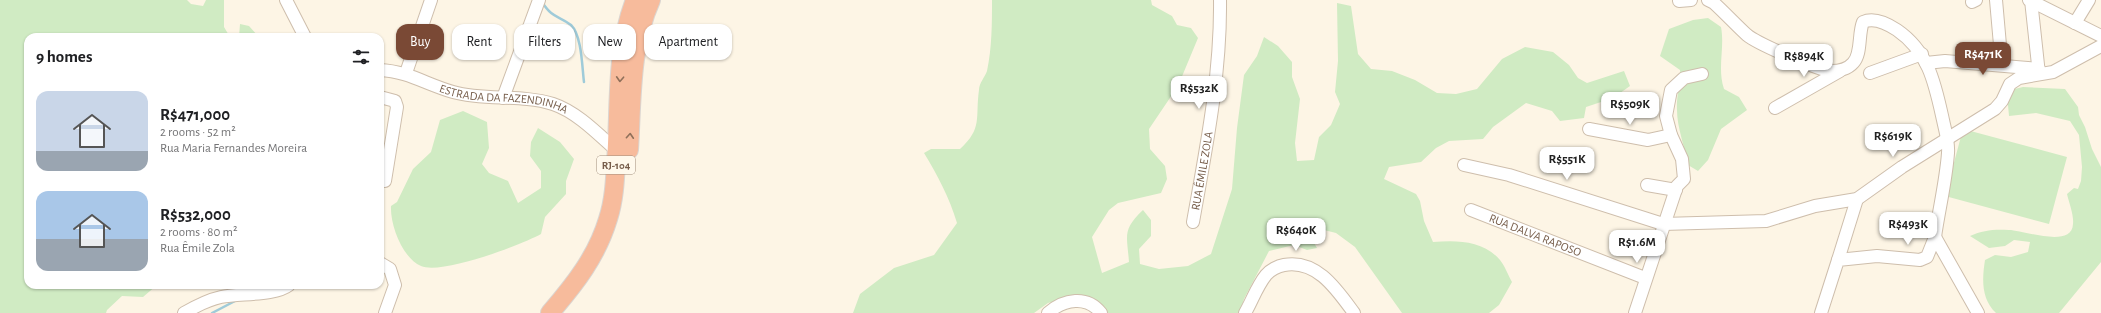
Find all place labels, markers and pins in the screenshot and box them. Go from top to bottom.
pin: R$471K [1950,42,2016,76]
pin: R$894K [1771,44,1837,78]
pin: R$532K [1166,76,1232,110]
pin: R$509K [1597,92,1663,126]
pin: R$619K [1860,124,1926,158]
pin: R$551K [1534,147,1600,181]
pin: R$493K [1875,212,1941,246]
pin: R$640K [1263,218,1329,252]
pin: R$1.6M [1604,230,1670,264]

